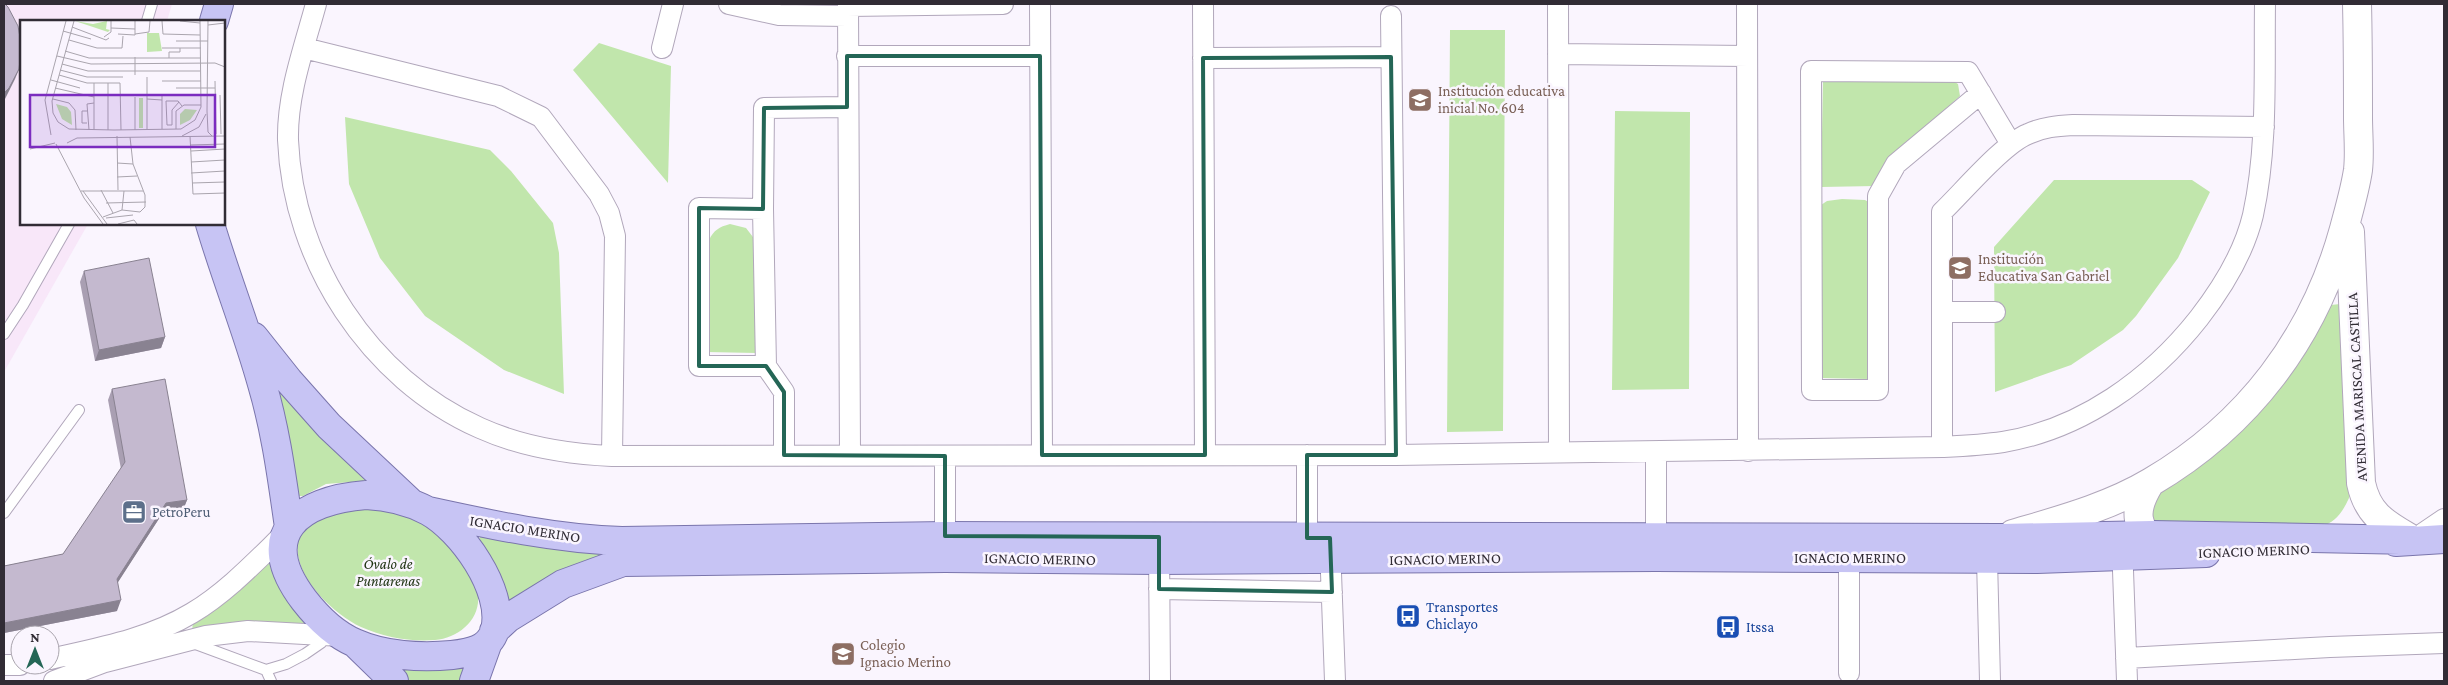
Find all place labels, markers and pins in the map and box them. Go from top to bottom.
place label: Institución educativa inicial No. 604 [1438,83,1565,116]
school or university icon: Institución educativa inicial No. 604 [1407,87,1433,113]
place label: Institución Educativa San Gabriel [1978,251,2109,284]
school or university icon: Institución Educativa San Gabriel [1947,255,1973,281]
office icon: PetroPeru [121,499,147,525]
place label: PetroPeru [152,504,210,520]
place label: Transportes Chiclayo [1426,599,1498,633]
bus stop icon: Transportes Chiclayo [1395,603,1421,629]
bus stop icon: Itssa [1715,614,1741,640]
place label: Itssa [1746,619,1774,635]
place label: Colegio Ignacio Merino [860,637,951,671]
school or university icon: Colegio Ignacio Merino [830,641,856,667]

